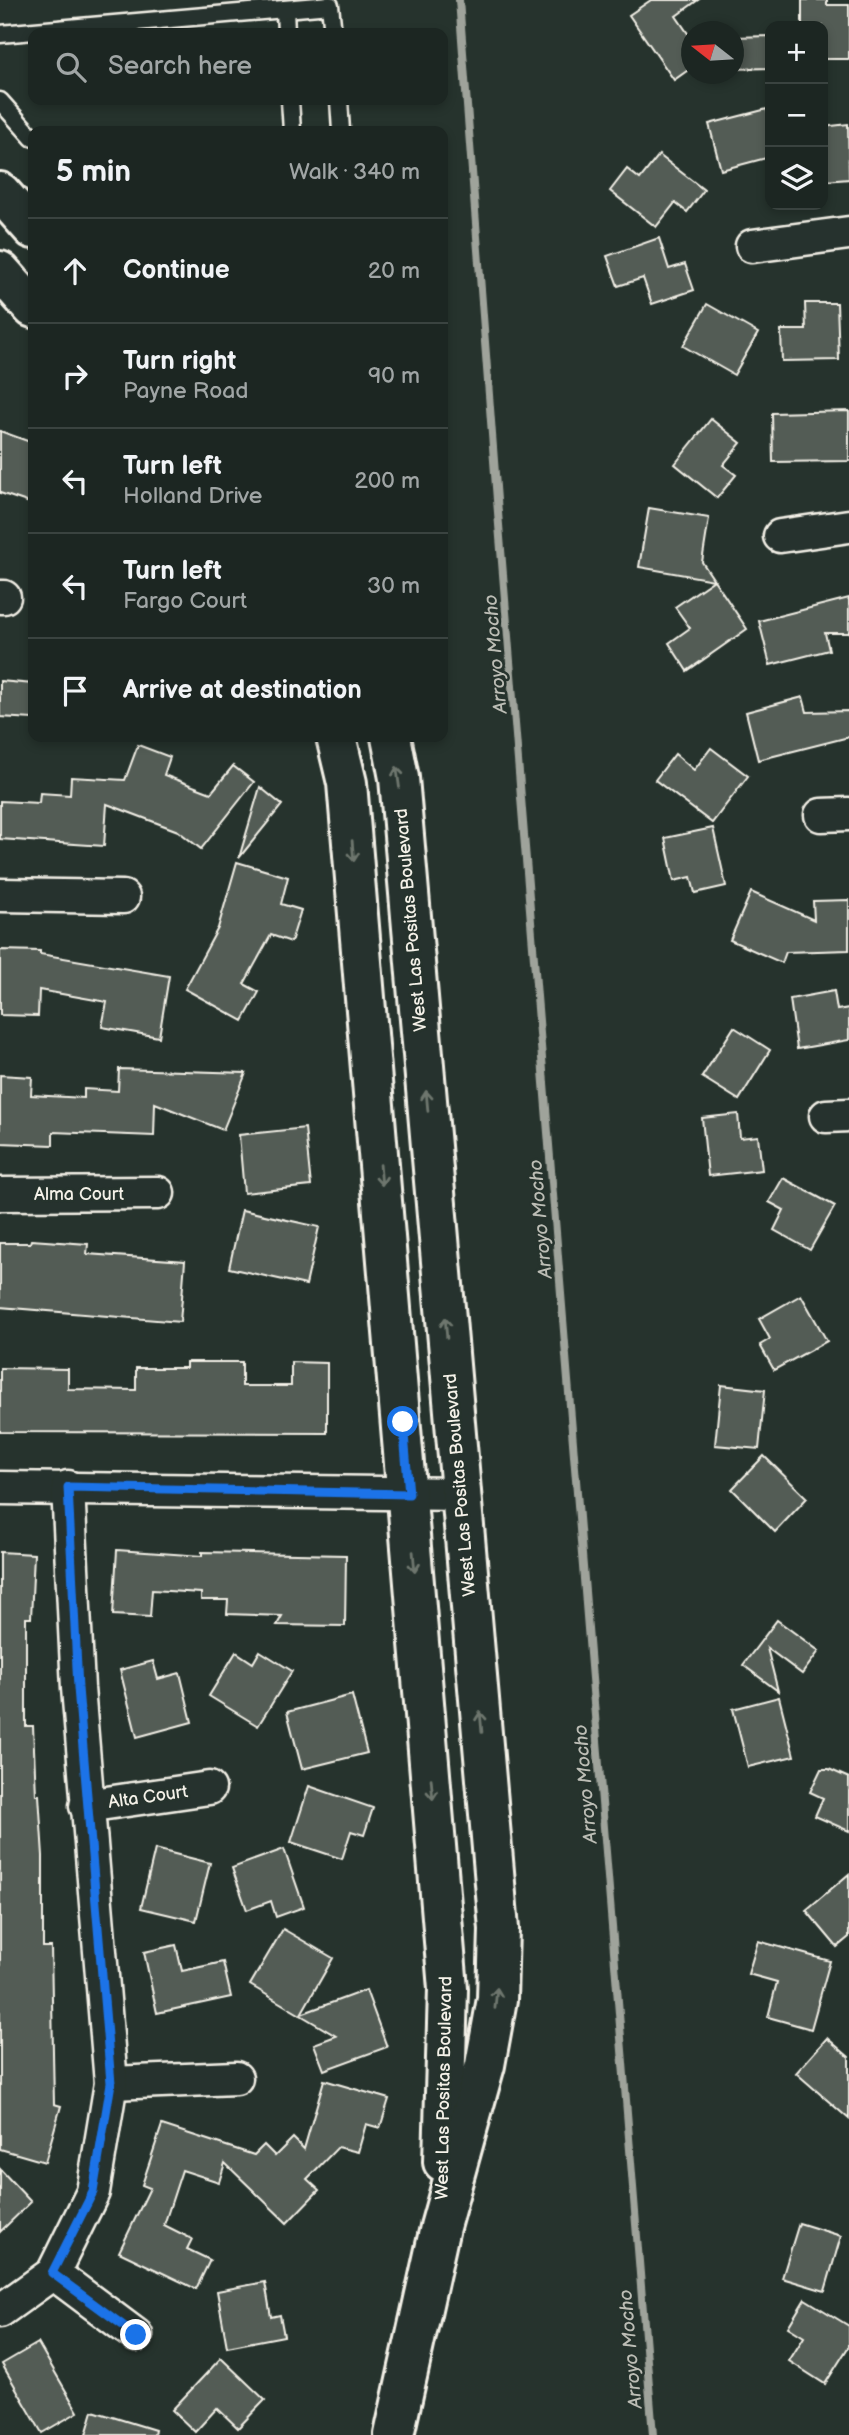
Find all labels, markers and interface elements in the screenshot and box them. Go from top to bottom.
north arrow [681,21,744,84]
map controls [765,21,828,210]
button: + [765,21,828,84]
search box [28,28,448,105]
icon: search [52,48,90,86]
text: Search here [108,51,252,82]
button: − [765,84,828,147]
button: layers [765,147,828,210]
text: 5 min [56,154,131,190]
text: Walk · 340 m [289,158,420,186]
icon: ahead [56,252,94,290]
text: Continue [123,255,230,286]
text: 20 m [368,257,420,285]
text: Turn right [123,346,236,377]
icon: right [56,357,94,395]
text: 90 m [368,362,420,390]
text: Payne Road [123,377,248,405]
text: Turn left [123,451,222,482]
icon: left [56,462,94,500]
text: 200 m [354,467,420,495]
text: Holland Drive [123,482,262,510]
text: Turn left [123,556,222,587]
icon: left [56,567,94,605]
text: 30 m [367,572,420,600]
text: Fargo Court [123,587,247,615]
water label: Arroyo Mocho [479,594,513,715]
icon: arrive [56,672,94,710]
text: Arrive at destination [123,675,362,706]
one-way arrow [391,766,404,789]
street label: West Las Positas Boulevard [391,808,431,1032]
one-way arrow [347,839,360,862]
one-way arrow [420,1091,433,1113]
water label: Arroyo Mocho [524,1159,558,1280]
one-way arrow [375,1163,388,1186]
street label: Alma Court [34,1184,124,1205]
one-way arrow [439,1317,452,1340]
street label: West Las Positas Boulevard [440,1373,480,1597]
route start [387,1406,418,1437]
one-way arrow [408,1550,421,1573]
one-way arrow [474,1712,487,1734]
water label: Arroyo Mocho [569,1724,603,1845]
one-way arrow [426,1777,439,1800]
street label: Alta Court [107,1781,190,1813]
street label: West Las Positas Boulevard [432,1976,456,2200]
one-way arrow [490,1987,503,2010]
water label: Arroyo Mocho [614,2289,648,2410]
route end [120,2319,151,2350]

